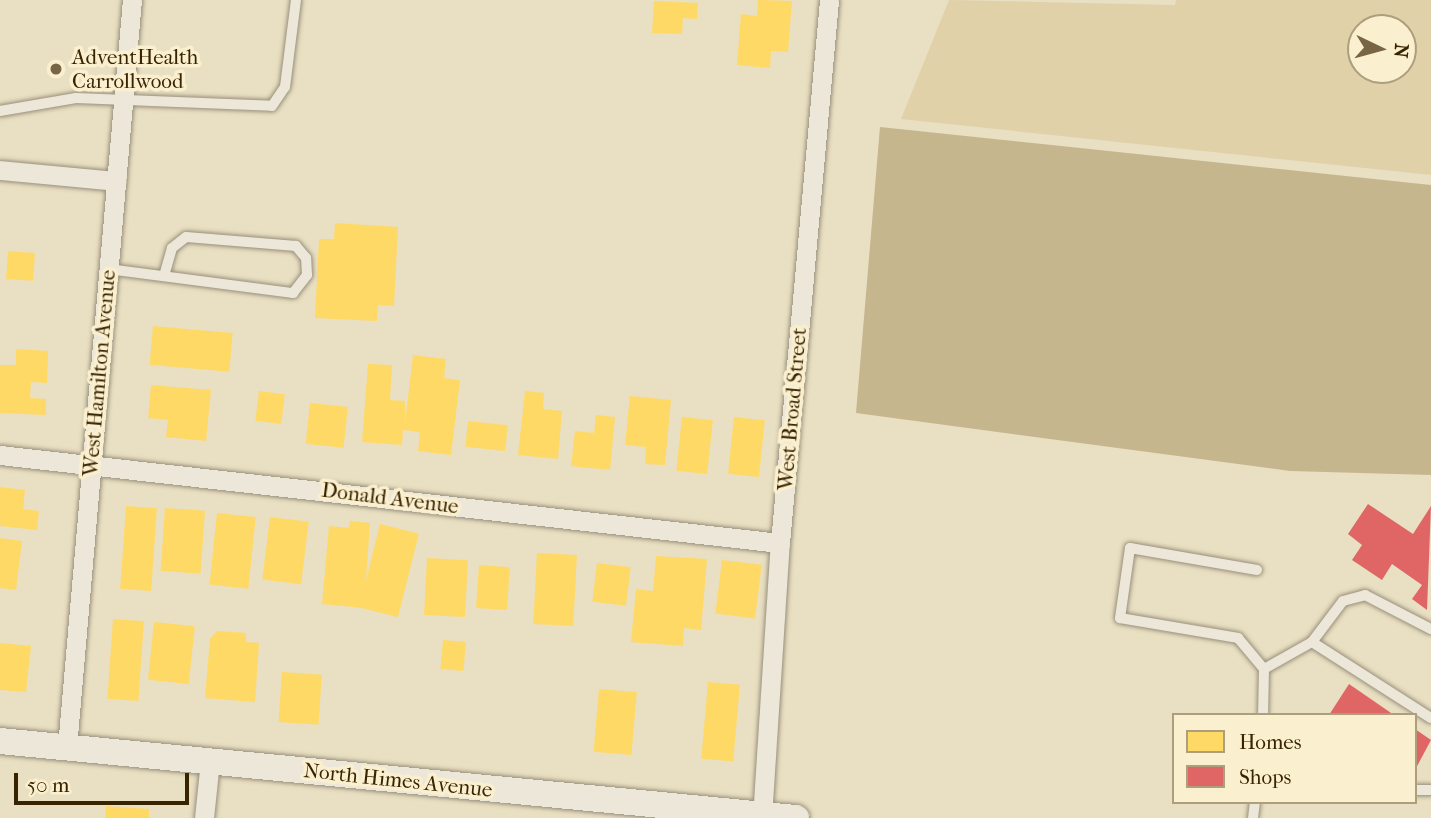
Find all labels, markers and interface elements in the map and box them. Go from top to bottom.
north arrow [1347,14,1417,84]
text: N [1389,43,1413,59]
place label: AdventHealth Carrollwood [72,44,198,94]
marker: AdventHealth Carrollwood [46,59,66,79]
street label: West Hamilton Avenue [77,269,121,477]
street label: West Broad Street [772,326,812,492]
street label: Donald Avenue [320,477,460,519]
legend [1172,713,1417,804]
text: Homes [1239,730,1301,754]
scale bar [18,758,192,802]
street label: North Himes Avenue [302,758,494,802]
text: Shops [1239,765,1291,789]
text: 50 m [27,773,70,797]

